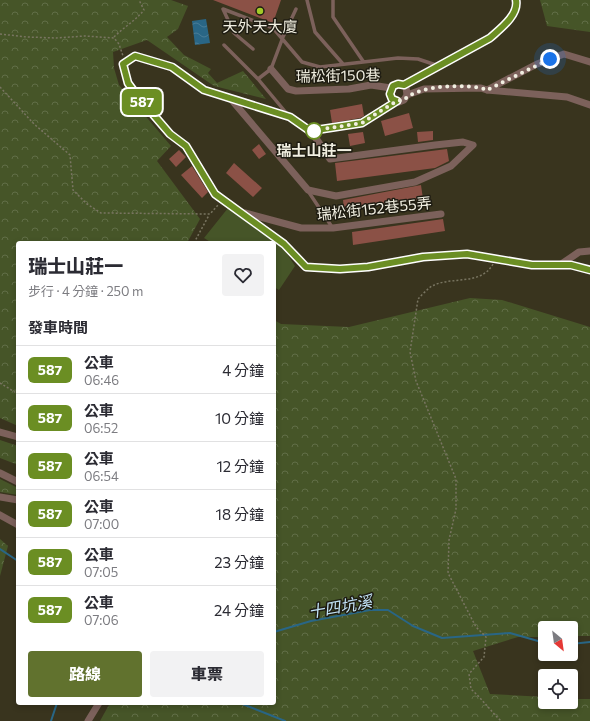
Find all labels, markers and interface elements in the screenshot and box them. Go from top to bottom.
marker: 天外天大廈 [255,6,265,16]
place label: 天外天大廈 [222,17,298,35]
your location [540,49,560,69]
street label: 瑞松街150巷 [295,65,381,85]
line badge: 587 [119,89,165,115]
text: 587 [130,93,154,110]
marker: 瑞士山莊一 [305,122,323,140]
place label: 瑞士山莊一 [276,141,352,159]
street label: 瑞松街152巷55弄 [316,193,432,223]
text: 瑞士山莊一 [28,254,123,277]
button: heart [222,254,264,296]
text: 步行 · 4 分鐘 · 250 m [28,283,143,299]
text: 發車時間 [28,318,88,336]
text: 公車 [84,353,114,371]
text: 587 [38,361,62,378]
text: 4 分鐘 [222,361,264,379]
text: 06:46 [84,372,119,388]
text: 公車 [84,401,114,419]
text: 587 [38,409,62,426]
text: 10 分鐘 [215,409,264,427]
text: 06:52 [84,420,118,436]
text: 公車 [84,449,114,467]
text: 587 [38,457,62,474]
text: 12 分鐘 [216,457,264,475]
text: 06:54 [84,468,119,484]
text: 公車 [84,497,114,515]
text: 587 [38,505,62,522]
text: 18 分鐘 [216,505,264,523]
text: 07:00 [84,516,119,532]
text: 公車 [84,545,114,563]
text: 587 [38,553,62,570]
text: 23 分鐘 [214,553,264,571]
text: 07:05 [84,564,118,580]
water label: 十四坑溪 [307,591,375,621]
text: 公車 [84,593,114,611]
text: 587 [38,601,62,618]
text: 24 分鐘 [214,601,264,619]
text: 07:06 [84,612,119,628]
north arrow [538,621,578,661]
map controls [538,621,578,709]
button: 路線 [28,651,142,697]
button: 車票 [150,651,264,697]
button: locate [538,669,578,709]

